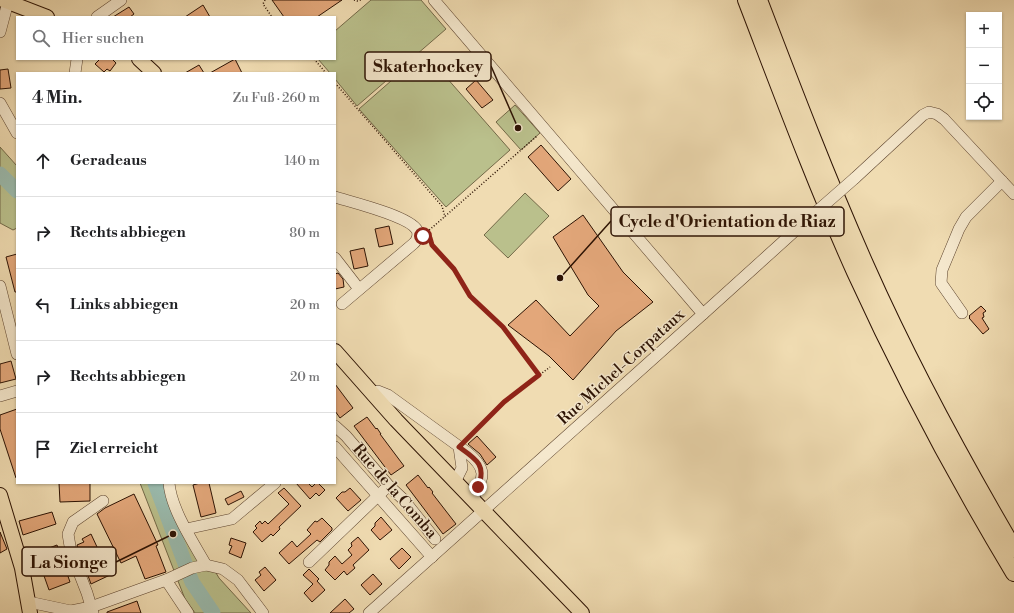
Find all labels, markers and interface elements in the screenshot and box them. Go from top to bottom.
map controls [966,12,1002,120]
button: + [966,12,1002,48]
search box [16,16,336,60]
icon: search [30,27,52,49]
text: Hier suchen [62,29,144,48]
button: − [966,48,1002,84]
callout: Skaterhockey [365,52,491,81]
text: Skaterhockey [373,56,484,78]
button: locate [966,84,1002,120]
text: 4 Min. [32,87,82,109]
text: Zu Fuß · 260 m [233,90,320,106]
icon: ahead [32,150,54,172]
text: Geradeaus [70,151,147,170]
text: 140 m [284,153,320,169]
callout: Cycle d'Orientation de Riaz [611,207,844,236]
text: Cycle d'Orientation de Riaz [618,211,836,233]
icon: right [32,222,54,244]
text: Rechts abbiegen [70,223,186,242]
text: 80 m [289,225,320,241]
route start [414,227,432,245]
icon: left [32,294,54,316]
text: Links abbiegen [70,295,178,314]
text: 20 m [290,297,320,313]
street label: Rue Michel-Corpataux [553,304,689,429]
icon: right [32,366,54,388]
text: Rechts abbiegen [70,367,186,386]
text: 20 m [290,369,320,385]
icon: arrive [32,438,54,460]
text: Ziel erreicht [70,439,158,458]
street label: Rue de la Comba [348,439,442,543]
route end [469,478,487,496]
callout: La Sionge [22,547,116,576]
text: La Sionge [30,552,108,574]

